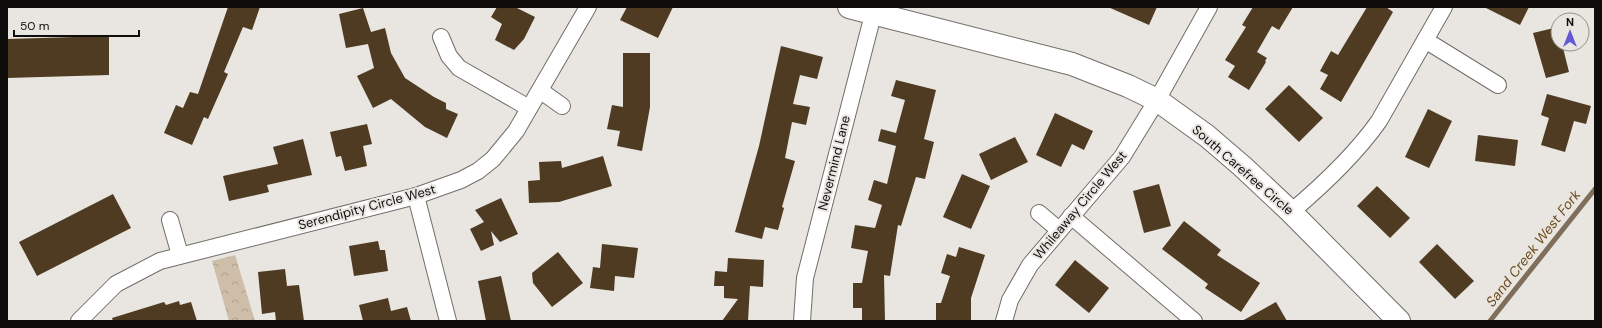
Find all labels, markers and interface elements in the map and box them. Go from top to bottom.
scale bar [14,12,139,38]
north arrow [1550,12,1590,52]
text: N [1566,15,1574,29]
text: 50 m [20,18,49,34]
street label: Nevermind Lane [814,114,854,212]
street label: South Carefree Circle [1189,121,1297,219]
street label: Whileaway Circle West [1030,147,1130,263]
street label: Serendipity Circle West [296,180,438,234]
water label: Sand Creek West Fork [1482,185,1585,310]

